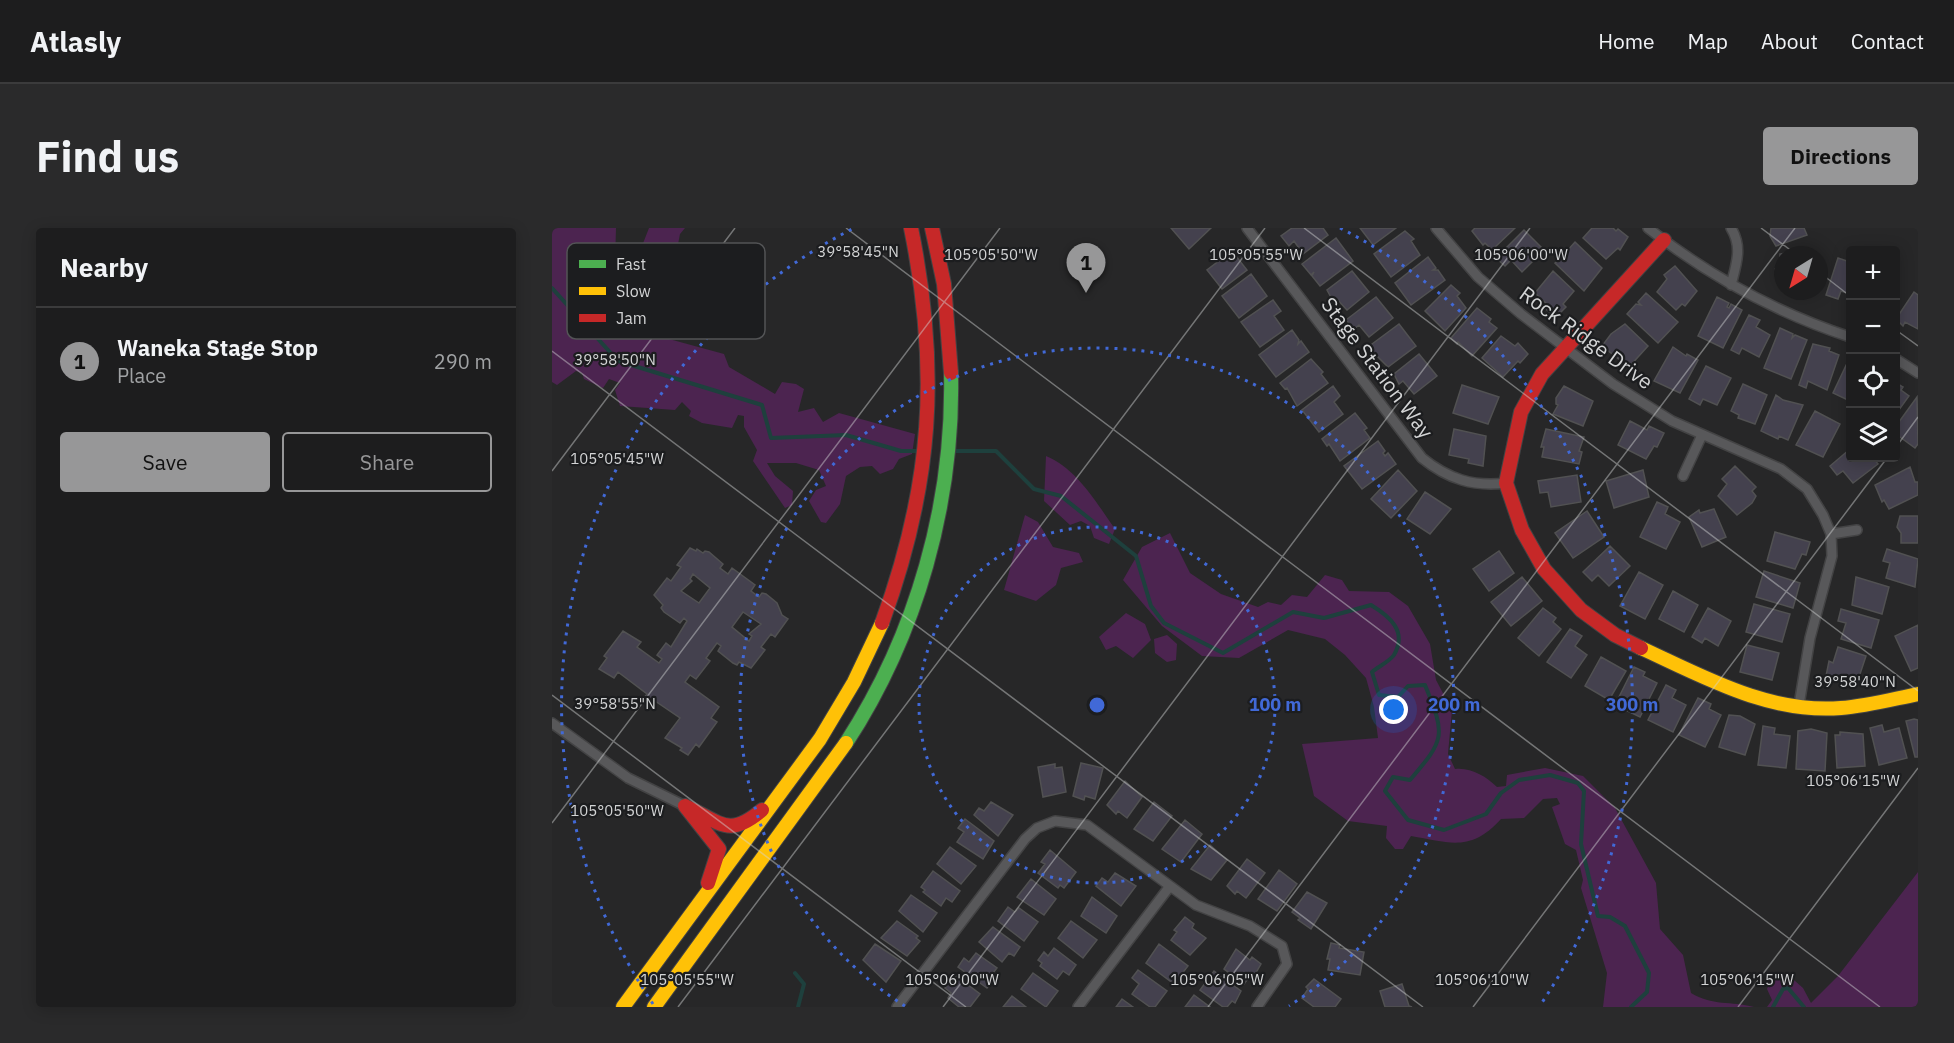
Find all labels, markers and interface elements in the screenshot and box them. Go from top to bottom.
text: Atlasly [30,23,121,60]
text: Home [1598,27,1655,55]
text: Map [1688,27,1728,55]
text: About [1761,27,1818,55]
text: Contact [1851,27,1924,55]
button: Directions [1763,127,1918,185]
text: Find us [36,129,179,184]
text: 39°58'45"N [817,242,899,261]
legend [567,243,765,339]
pin: 1 [1066,244,1106,293]
text: 105°05'50"W [944,245,1038,264]
text: 105°05'55"W [1209,245,1303,264]
text: 105°06'00"W [1474,245,1568,264]
north arrow [1774,246,1828,300]
map controls [1846,246,1900,462]
button: + [1846,246,1900,300]
text: Nearby [60,250,148,284]
text: Fast [616,254,646,274]
street label: Rock Ridge Drive [1514,279,1659,395]
text: Slow [616,281,651,301]
street label: Stage Station Way [1315,291,1441,444]
button: − [1846,300,1900,354]
text: Jam [616,308,647,328]
text: Waneka Stage Stop [117,333,318,362]
text: 1 [74,348,86,375]
text: 290 m [434,348,492,375]
text: 39°58'50"N [574,350,656,369]
button: locate [1846,354,1900,408]
text: Place [117,362,166,389]
button: layers [1846,408,1900,462]
button: Save [60,432,270,492]
button: Share [282,432,492,492]
text: 105°05'45"W [570,449,664,468]
text: 39°58'40"N [1814,672,1896,691]
text: 100 m [1249,693,1301,716]
text: 200 m [1428,693,1480,716]
text: 300 m [1606,693,1658,716]
text: 39°58'55"N [574,694,656,713]
centre of rings [1087,695,1107,715]
your location [1379,695,1408,724]
text: 105°06'15"W [1806,771,1900,790]
text: 105°05'50"W [570,801,664,820]
text: 105°05'55"W [640,970,734,989]
text: 105°06'00"W [905,970,999,989]
text: 105°06'05"W [1170,970,1264,989]
text: 105°06'10"W [1435,970,1529,989]
text: 105°06'15"W [1700,970,1794,989]

